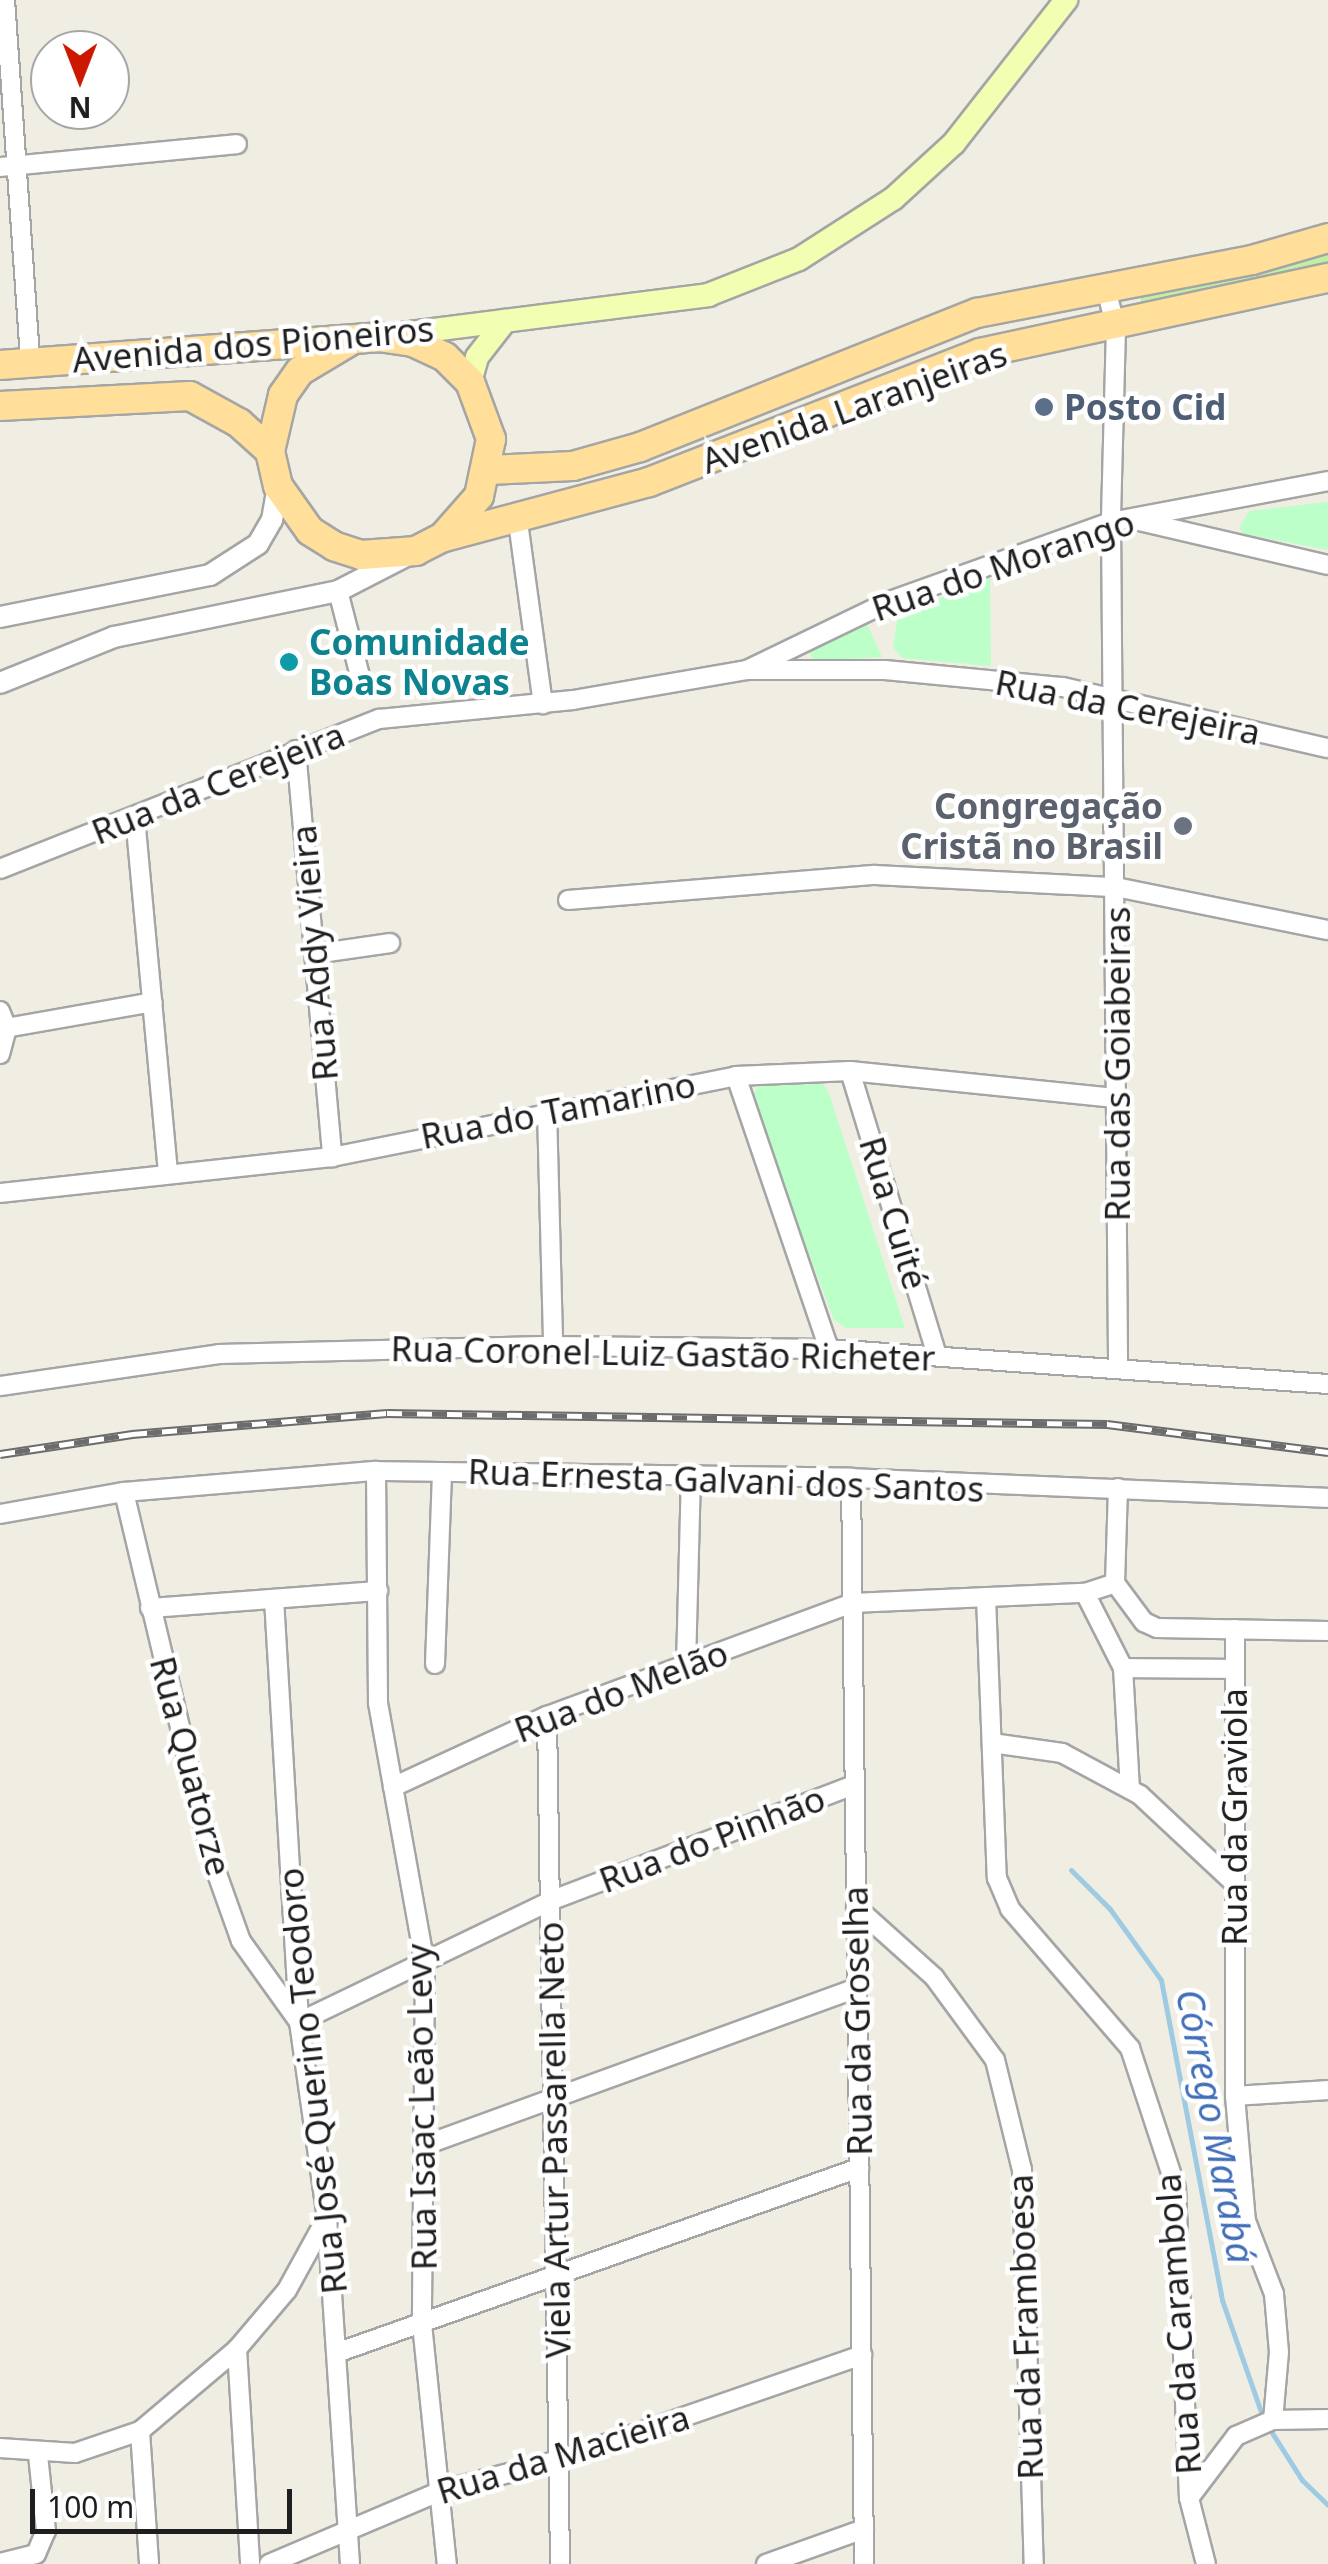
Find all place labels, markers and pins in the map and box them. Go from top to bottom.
place label: Posto Cid [1064,386,1226,428]
marker: Posto Cid [1033,396,1055,418]
place label: Comunidade Boas Novas [309,621,530,703]
marker: Comunidade Boas Novas [278,651,300,673]
place label: Congregação Cristã no Brasil [900,785,1163,867]
marker: Congregação Cristã no Brasil [1172,815,1194,837]

